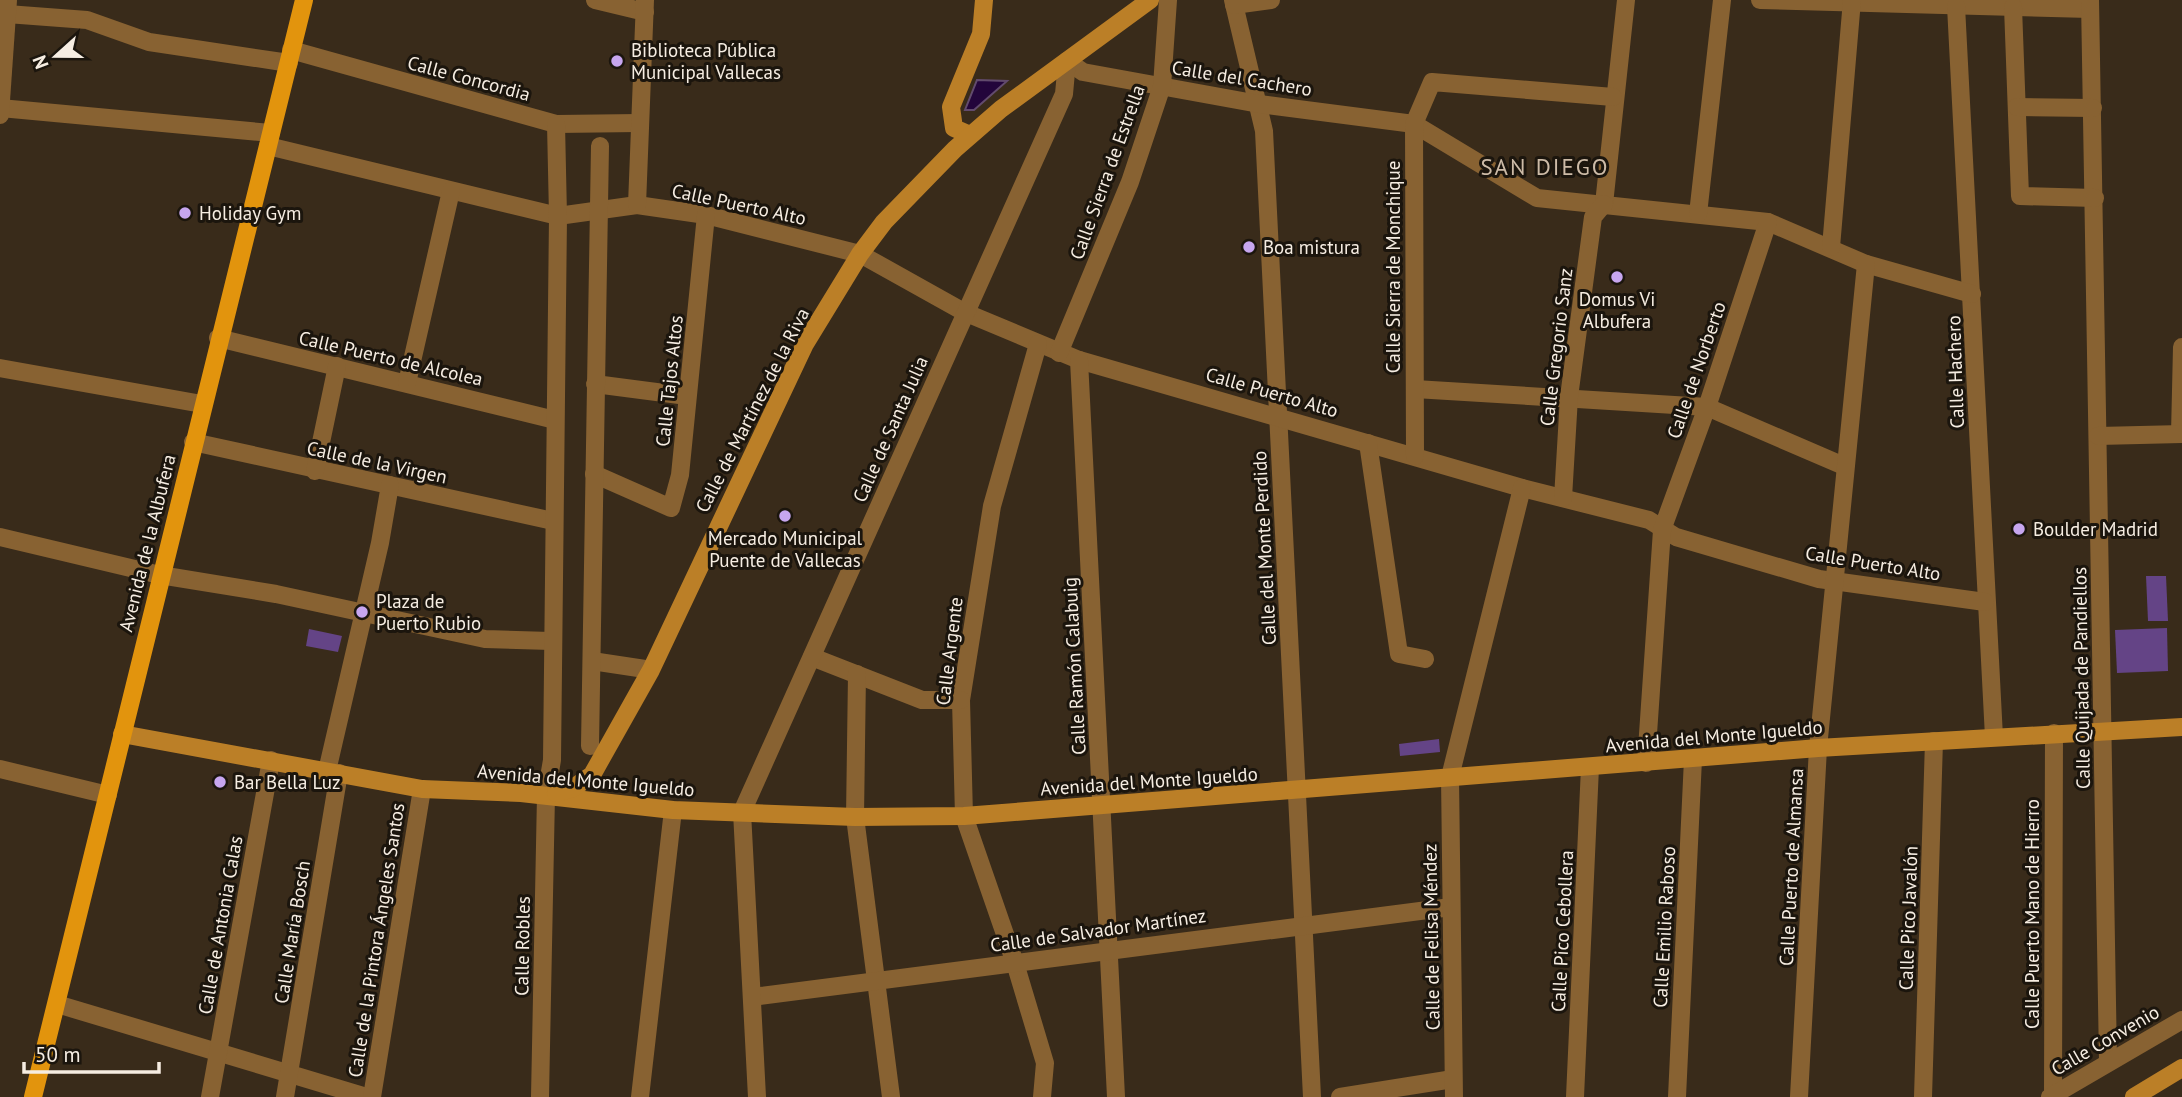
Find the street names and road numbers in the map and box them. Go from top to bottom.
street label: Calle Concordia [405,50,533,106]
street label: Calle del Cachero [1170,55,1314,101]
street label: Calle Sierra de Estrella [1064,81,1150,263]
street label: Calle Sierra de Monchique [1381,161,1405,373]
street label: Calle Puerto Alto [670,178,808,230]
street label: Calle Gregorio Sanz [1534,267,1578,427]
street label: Calle de Norberto [1661,298,1731,442]
street label: Calle de Martínez de la Riva [690,304,814,516]
street label: Calle Tajos Altos [650,314,688,448]
street label: Calle Hachero [1941,315,1969,429]
street label: Calle Puerto de Alcolea [297,325,485,391]
street label: Calle de Santa Julia [847,352,933,506]
street label: Calle Puerto Alto [1203,362,1341,422]
street label: Calle de la Virgen [305,435,449,489]
street label: Calle del Monte Perdido [1247,450,1281,646]
street label: Avenida de la Albufera [113,452,181,634]
street label: Calle Puerto Alto [1804,540,1942,586]
street label: Calle Quijada de Pandiellos [2067,567,2095,789]
street label: Calle Ramón Calabuig [1057,576,1091,756]
street label: Calle Argente [930,596,968,706]
street label: Avenida del Monte Igueldo [1604,715,1824,757]
street label: Avenida del Monte Igueldo [476,759,696,801]
street label: Avenida del Monte Igueldo [1039,761,1259,801]
street label: Calle Puerto de Almansa [1774,768,1808,966]
street label: Calle Puerto Mano de Hierro [2020,799,2044,1029]
street label: Calle de la Pintora Ángeles Santos [342,801,410,1079]
street label: Calle de Antonia Calas [192,834,248,1016]
street label: Calle de Felisa Méndez [1417,844,1445,1030]
street label: Calle Pico Javalón [1893,845,1923,991]
street label: Calle Emilio Raboso [1648,846,1680,1008]
street label: Calle Pico Cebollera [1546,850,1578,1012]
street label: Calle María Bosch [269,859,315,1005]
street label: Calle Robles [509,896,535,996]
street label: Calle de Salvador Martínez [989,903,1207,957]
street label: Calle Convenio [2047,999,2163,1081]

